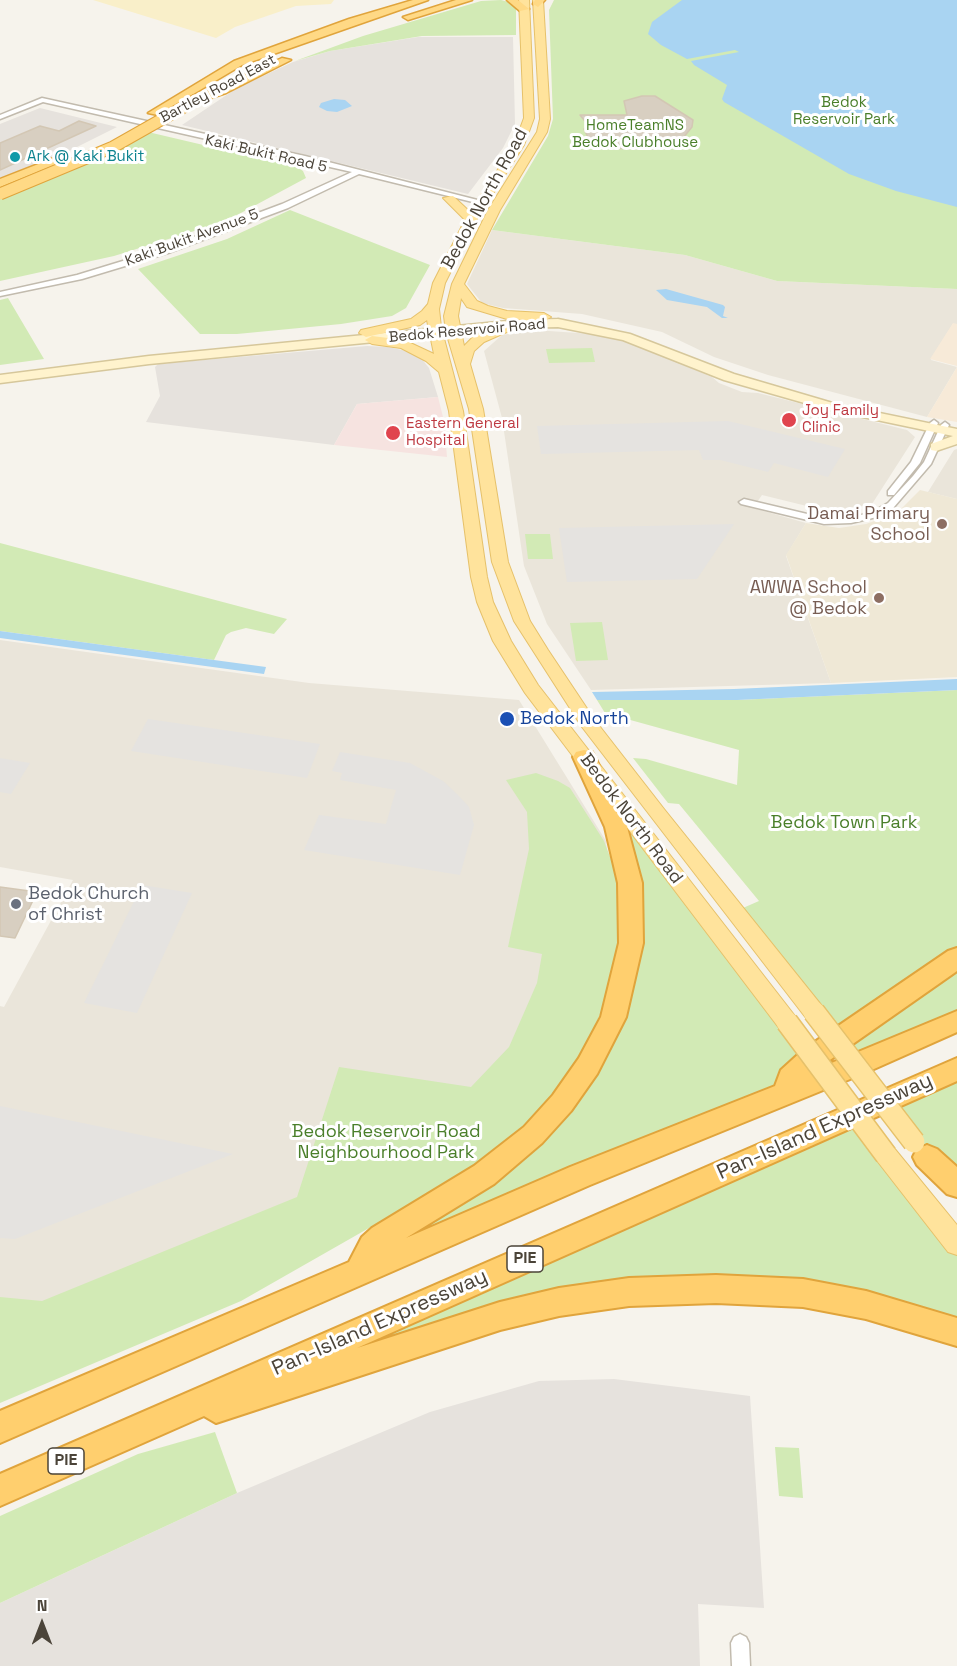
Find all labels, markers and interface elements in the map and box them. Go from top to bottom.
street label: Bartley Road East [157,51,279,127]
park label: Bedok Reservoir Park [793,94,895,129]
park label: HomeTeamNS Bedok Clubhouse [572,117,698,152]
street label: Bedok North Road [437,125,533,273]
street label: Kaki Bukit Road 5 [203,131,329,177]
place label: Ark @ Kaki Bukit [27,148,144,166]
marker: Ark @ Kaki Bukit [8,150,22,164]
street label: Kaki Bukit Avenue 5 [123,205,261,271]
street label: Bedok Reservoir Road [388,315,546,347]
place label: Joy Family Clinic [802,402,879,437]
marker: Joy Family Clinic [780,411,798,429]
place label: Eastern General Hospital [406,415,520,450]
marker: Eastern General Hospital [384,424,402,442]
place label: Damai Primary School [807,503,930,546]
marker: Damai Primary School [935,517,949,531]
place label: AWWA School @ Bedok [750,577,867,620]
marker: AWWA School @ Bedok [872,591,886,605]
place label: Bedok North [520,708,629,730]
marker: Bedok North [498,710,516,728]
street label: Bedok North Road [575,750,687,888]
park label: Bedok Town Park [771,812,917,834]
place label: Bedok Church of Christ [28,883,149,926]
marker: Bedok Church of Christ [9,897,23,911]
street label: Pan-Island Expressway [713,1068,937,1186]
park label: Bedok Reservoir Road Neighbourhood Park [292,1121,480,1164]
road number: PIE [507,1246,543,1272]
street label: Pan-Island Expressway [268,1264,492,1382]
road number: PIE [48,1448,84,1474]
north arrow [12,1594,72,1654]
text: N [37,1595,47,1616]

